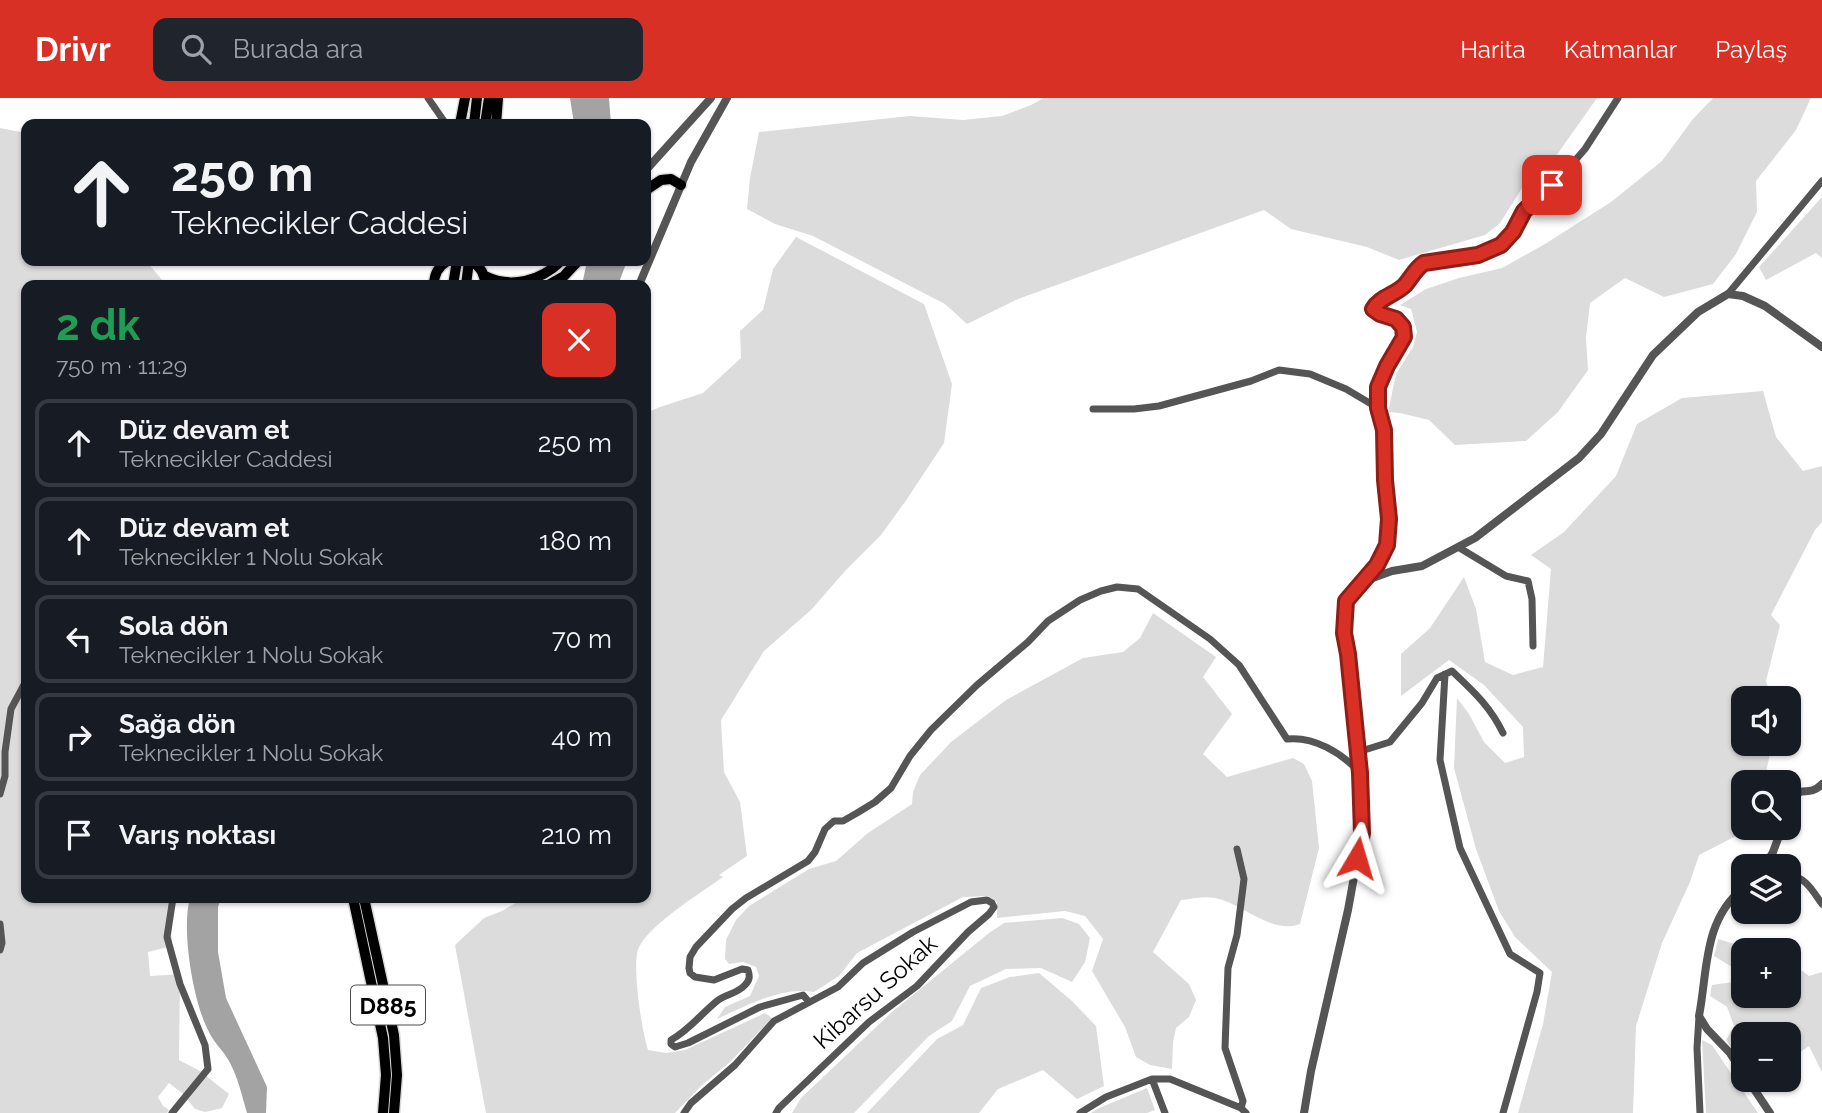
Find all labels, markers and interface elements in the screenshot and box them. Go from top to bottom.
search box [153,18,643,81]
text: Drivr [35,30,111,69]
icon: search [177,30,215,68]
text: Burada ara [233,34,363,64]
text: Harita [1460,35,1526,64]
text: Katmanlar [1564,35,1677,64]
text: Paylaş [1715,35,1787,64]
text: 250 m [171,145,313,202]
icon: ahead [56,147,147,238]
pin [1522,155,1582,215]
icon: arrive [1533,166,1571,204]
text: Teknecikler Caddesi [171,204,468,241]
text: 2 dk [56,301,140,350]
button: close [542,303,616,377]
text: 750 m · 11:29 [56,352,187,379]
text: Düz devam et [119,415,289,445]
icon: ahead [60,424,98,462]
text: 250 m [538,428,612,458]
text: Teknecikler Caddesi [119,445,333,472]
text: Düz devam et [119,513,289,543]
icon: ahead [60,522,98,560]
text: 180 m [539,526,612,556]
text: Teknecikler 1 Nolu Sokak [119,543,383,570]
text: Sola dön [119,611,228,641]
icon: left [60,620,98,658]
text: 70 m [552,624,612,654]
text: Teknecikler 1 Nolu Sokak [119,641,383,668]
map controls [1731,686,1801,1092]
button: sound [1731,686,1801,756]
text: Sağa dön [119,709,236,739]
icon: right [60,718,98,756]
text: 40 m [551,722,612,752]
text: Teknecikler 1 Nolu Sokak [119,739,383,766]
button: search [1731,770,1801,840]
icon: arrive [60,816,98,854]
text: Varış noktası [119,820,276,850]
text: 210 m [541,820,612,850]
position arrow [1320,821,1394,895]
button: layers [1731,854,1801,924]
street label: Kibarsu Sokak [807,929,943,1055]
button: + [1731,938,1801,1008]
road number: D885 [351,986,425,1024]
button: − [1731,1022,1801,1092]

